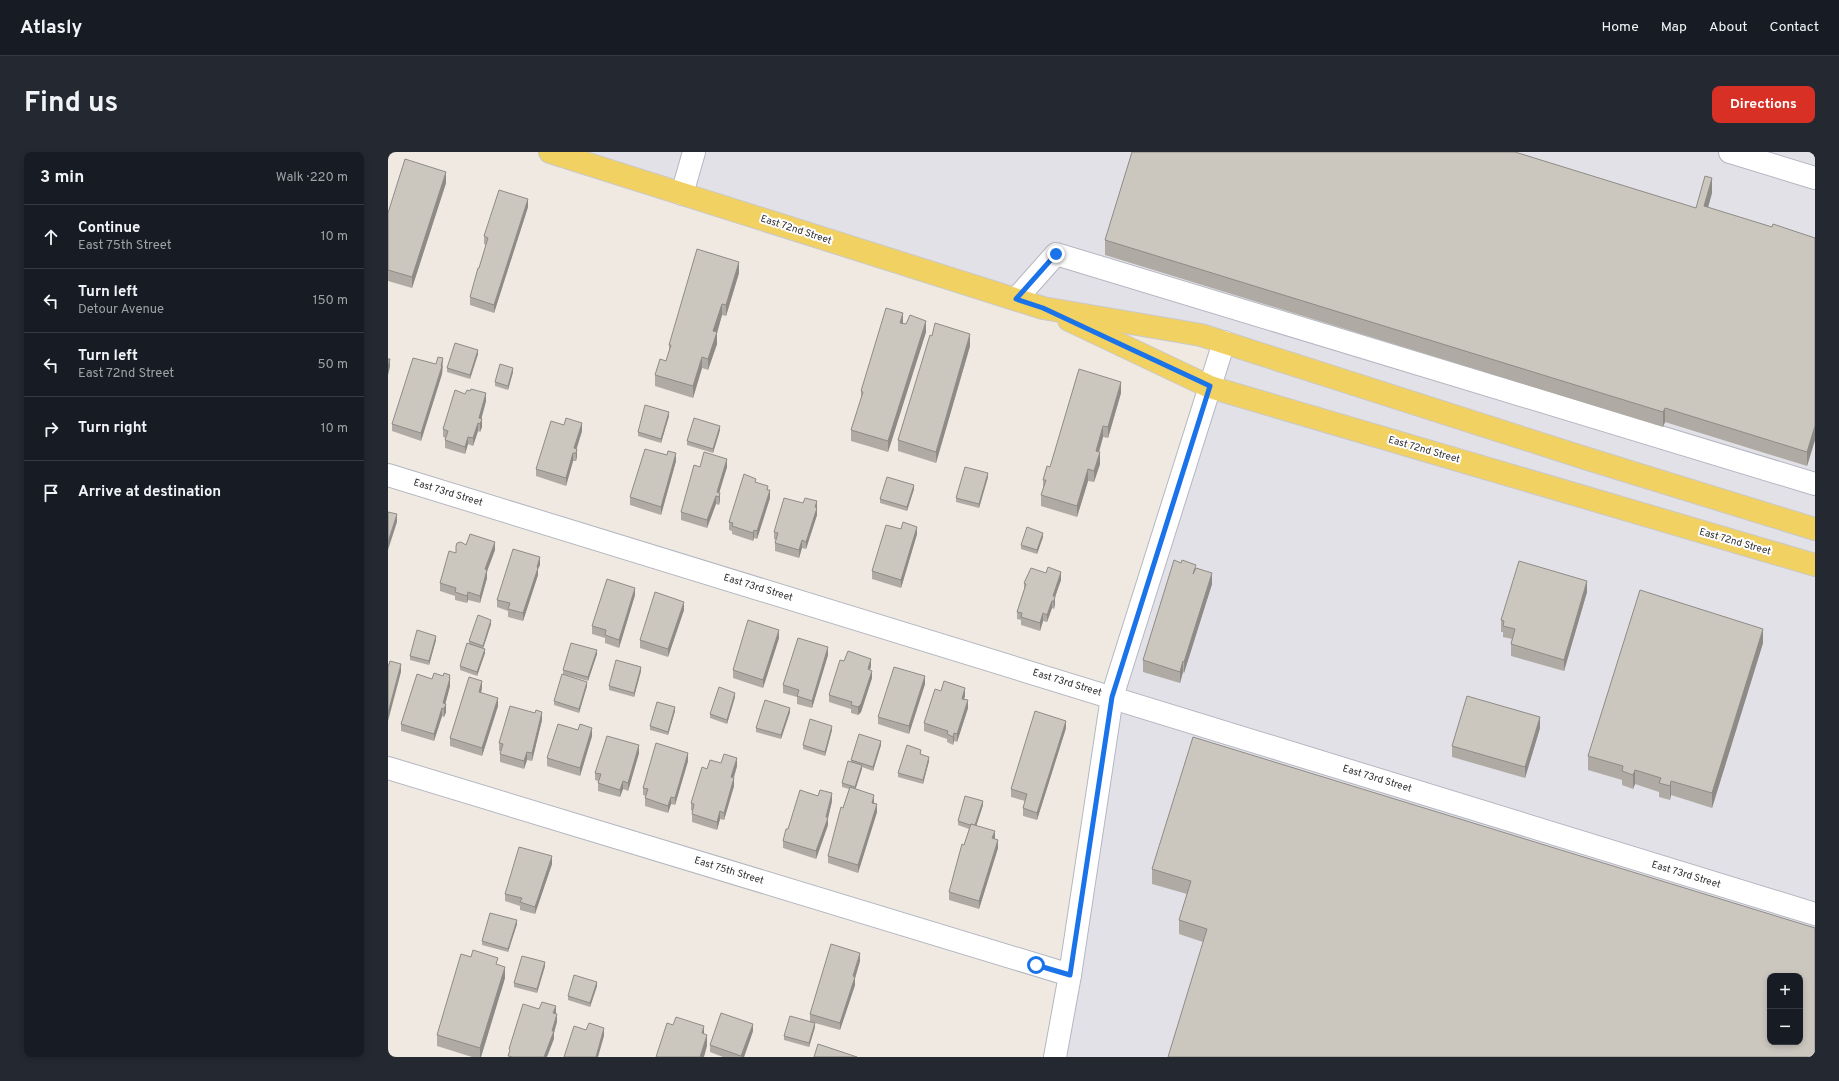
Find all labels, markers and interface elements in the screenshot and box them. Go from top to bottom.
text: Atlasly [20,16,82,40]
text: Home [1602,19,1639,36]
text: Map [1661,19,1687,36]
text: About [1709,19,1748,36]
text: Contact [1770,19,1819,36]
text: Find us [24,86,118,122]
button: Directions [1712,86,1815,123]
text: 3 min [40,167,84,189]
text: Walk · 220 m [276,170,348,186]
street label: East 72nd Street [759,212,833,248]
text: Continue [78,219,140,238]
icon: ahead [40,226,62,248]
text: 10 m [321,229,348,245]
text: East 75th Street [78,238,172,254]
route end [1047,245,1065,263]
text: Turn left [78,283,138,302]
icon: left [40,290,62,312]
text: 150 m [313,293,348,309]
text: Detour Avenue [78,302,164,318]
text: Turn left [78,347,138,366]
icon: left [40,354,62,376]
text: 50 m [318,357,348,373]
text: East 72nd Street [78,366,174,382]
icon: right [40,418,62,440]
text: Turn right [78,419,147,438]
text: 10 m [321,421,348,437]
street label: East 72nd Street [1387,434,1462,467]
street label: East 73rd Street [412,476,484,510]
icon: arrive [40,482,62,504]
text: Arrive at destination [78,483,221,502]
street label: East 72nd Street [1698,526,1773,559]
street label: East 73rd Street [722,571,794,605]
street label: East 73rd Street [1031,666,1103,700]
street label: East 73rd Street [1341,762,1413,796]
street label: East 75th Street [693,854,766,888]
street label: East 73rd Street [1650,858,1722,892]
route start [1027,956,1045,974]
map controls [1767,973,1803,1045]
button: + [1767,973,1803,1009]
button: − [1767,1009,1803,1045]

